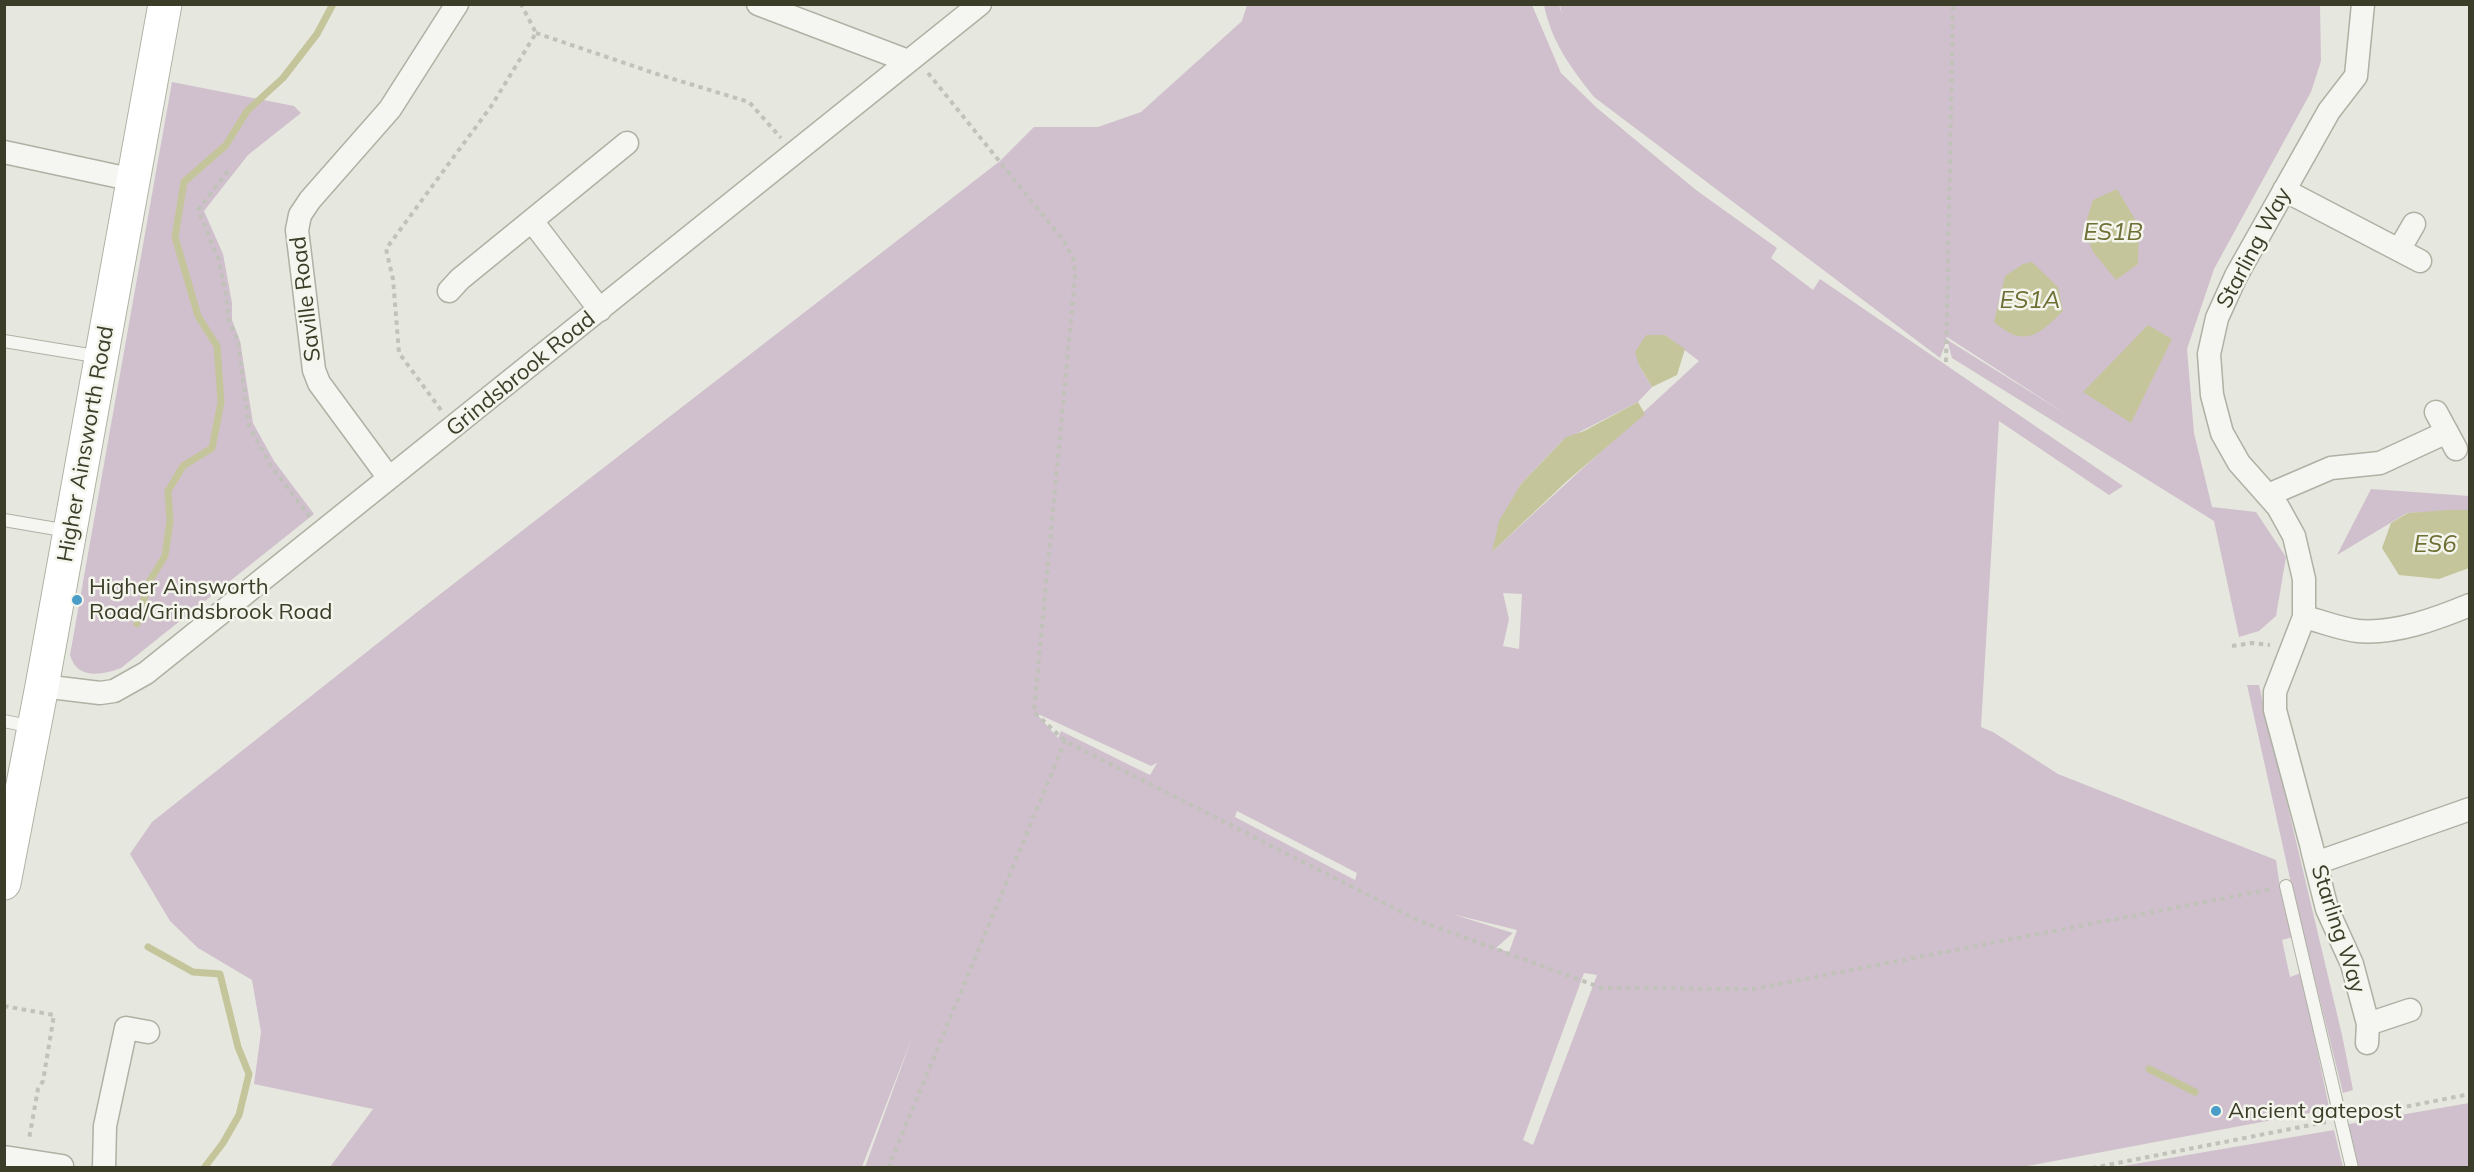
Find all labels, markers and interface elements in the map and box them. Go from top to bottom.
street label: Starling Way [2211,183,2297,313]
water label: ES1B [2083,219,2143,247]
street label: Saville Road [285,235,327,363]
water label: ES1A [2000,287,2060,315]
street label: Grindsbrook Road [441,306,601,442]
street label: Higher Ainsworth Road [52,324,120,564]
water label: ES6 [2413,531,2457,559]
place label: Higher Ainsworth Road/Grindsbrook Road [89,574,332,626]
marker: Higher Ainsworth Road/Grindsbrook Road [70,593,84,607]
street label: Starling Way [2305,862,2371,996]
place label: Ancient gatepost [2228,1098,2402,1124]
marker: Ancient gatepost [2209,1104,2223,1118]

